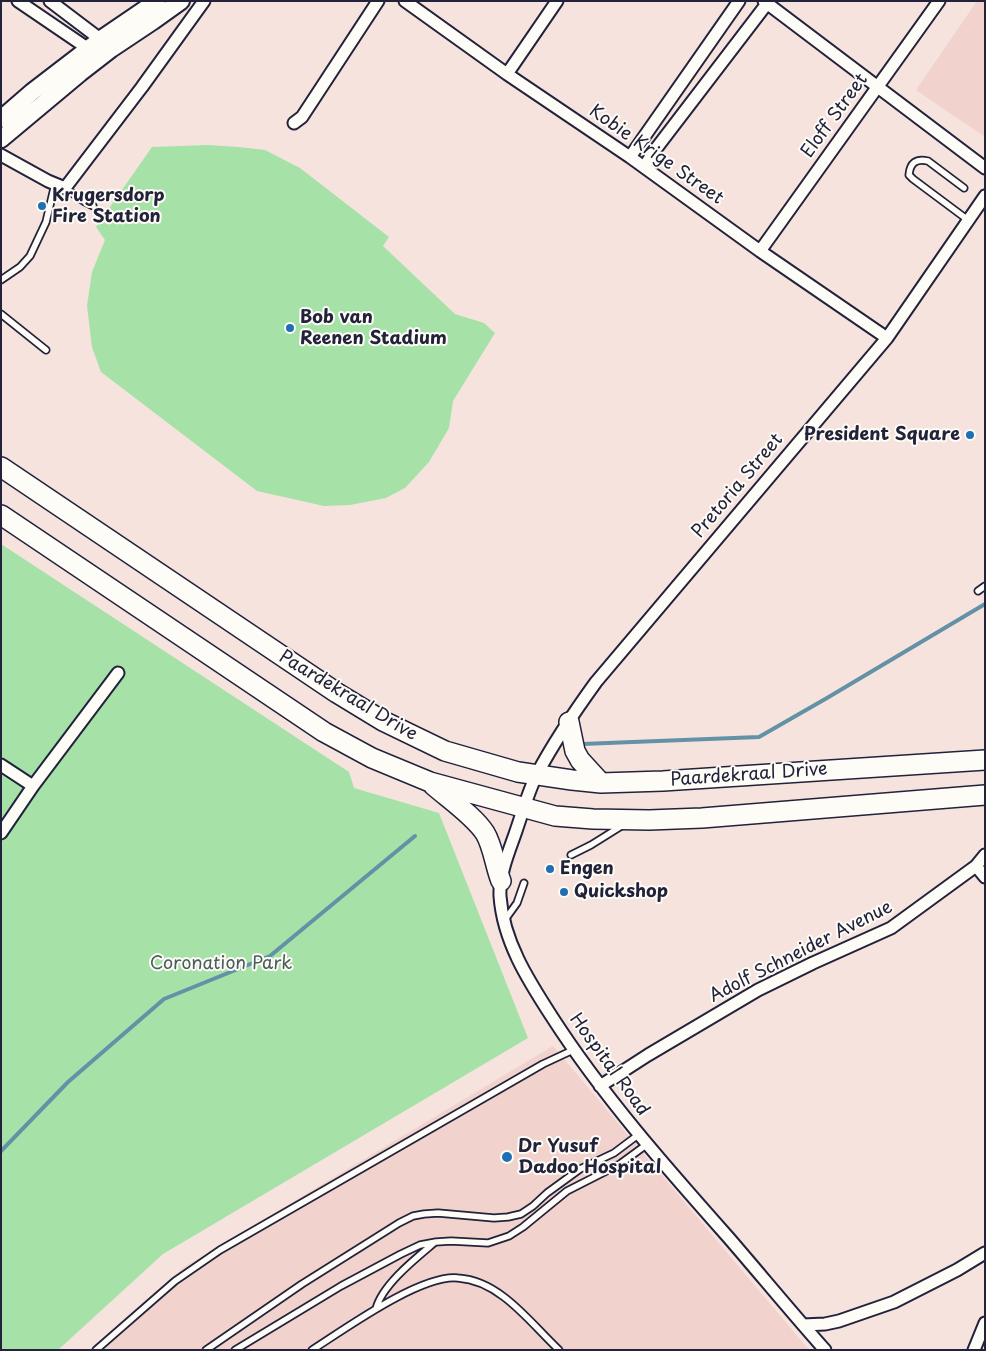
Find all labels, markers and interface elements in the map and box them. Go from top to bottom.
street label: Eloff Street [797,70,873,162]
street label: Kobie Krige Street [585,100,727,210]
place label: Krugersdorp Fire Station [52,185,165,228]
marker: Krugersdorp Fire Station [36,200,48,212]
place label: Bob van Reenen Stadium [300,307,447,350]
marker: Bob van Reenen Stadium [284,322,296,334]
place label: President Square [804,424,960,446]
street label: Pretoria Street [688,429,788,543]
marker: President Square [964,429,976,441]
street label: Paardekraal Drive [275,646,421,746]
street label: Paardekraal Drive [670,759,828,791]
place label: Engen [560,858,614,880]
marker: Engen [544,863,556,875]
place label: Quickshop [574,881,668,903]
marker: Quickshop [558,886,570,898]
street label: Adolf Schneider Avenue [706,896,896,1008]
park label: Coronation Park [150,953,292,975]
street label: Hospital Road [565,1009,653,1121]
place label: Dr Yusuf Dadoo Hospital [518,1136,661,1178]
marker: Dr Yusuf Dadoo Hospital [500,1150,514,1164]

